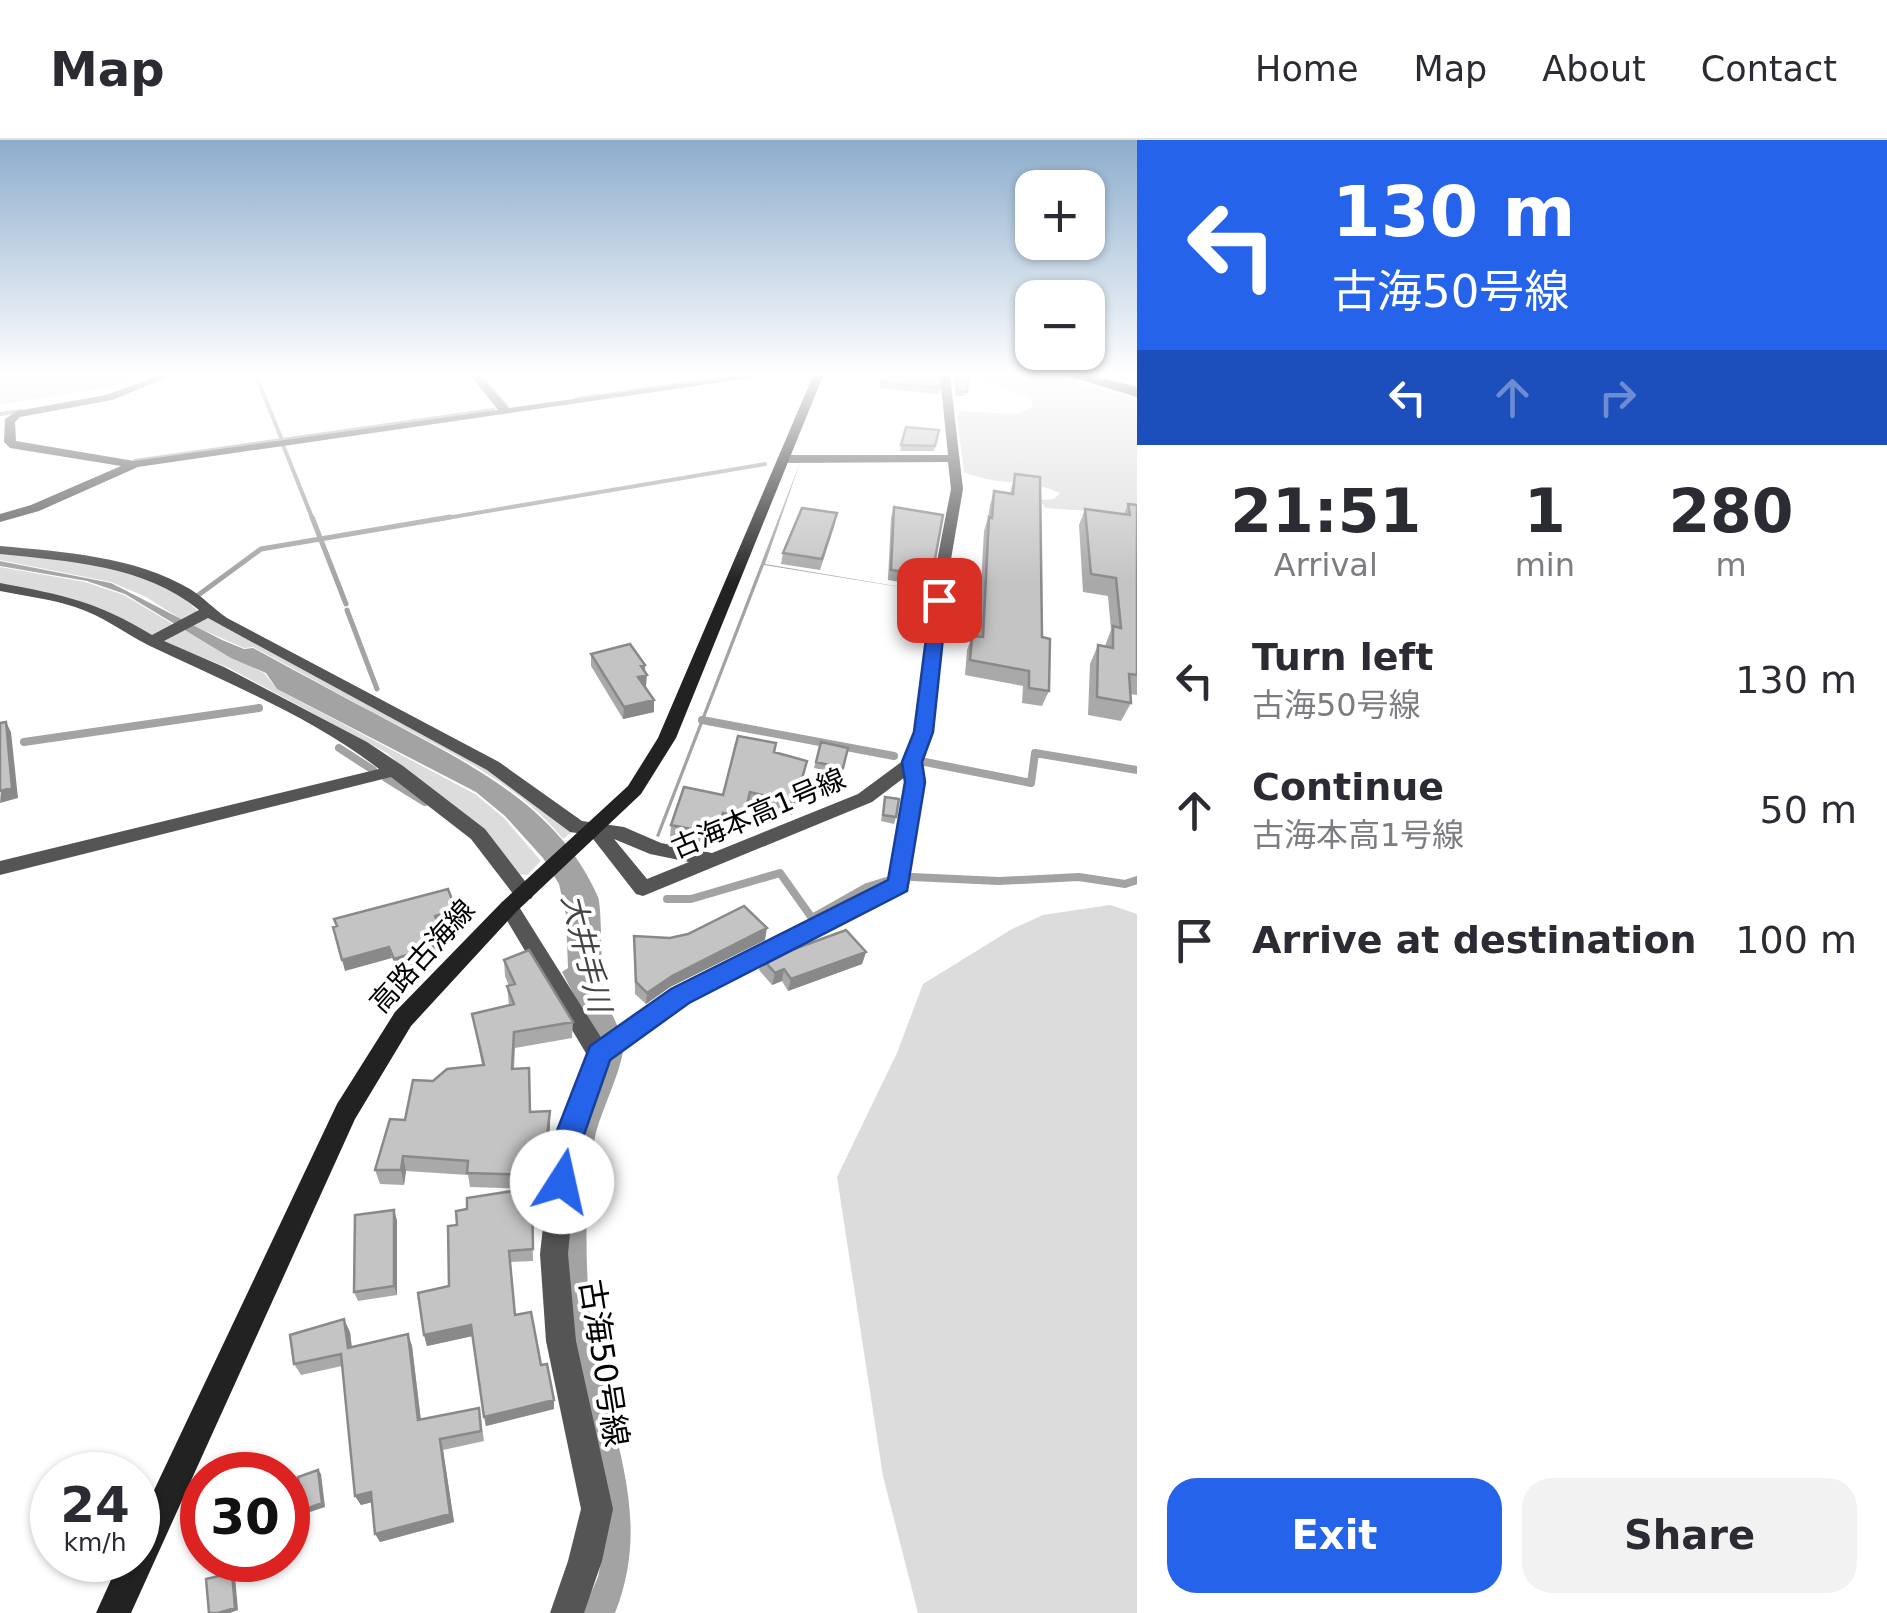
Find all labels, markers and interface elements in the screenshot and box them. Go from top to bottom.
text: Map [50,41,165,97]
text: Home [1255,49,1358,89]
text: Map [1413,49,1487,89]
text: About [1542,49,1646,89]
text: Contact [1701,49,1837,89]
map controls [1015,170,1105,370]
button: + [1015,170,1105,260]
text: 130 m [1332,171,1575,253]
icon: left [1167,180,1297,310]
text: 古海50号線 [1332,265,1569,318]
button: − [1015,280,1105,370]
icon: left [1380,370,1435,425]
icon: ahead [1485,370,1540,425]
icon: right [1590,370,1645,425]
text: 21:51 [1230,476,1421,546]
text: 1 [1524,476,1566,546]
text: 280 [1668,476,1794,546]
text: Arrival [1274,546,1378,584]
text: min [1515,546,1575,584]
text: m [1715,546,1747,584]
pin [897,558,982,643]
icon: arrive [912,573,967,628]
text: Turn left [1252,635,1433,679]
icon: left [1167,653,1222,708]
text: 130 m [1735,658,1857,702]
text: 古海50号線 [1252,686,1421,724]
street label: 古海本高1号線 [666,762,850,865]
text: Continue [1252,765,1444,809]
icon: ahead [1167,783,1222,838]
text: 50 m [1760,788,1857,832]
text: 古海本高1号線 [1252,816,1464,854]
water label: 大井手川 [555,890,619,1018]
street label: 高路古海線 [363,893,481,1019]
icon: arrive [1167,913,1222,968]
text: Arrive at destination [1252,918,1697,962]
text: 100 m [1735,918,1857,962]
position arrow [510,1130,614,1234]
street label: 古海50号線 [572,1277,636,1449]
speed limit sign: 30 [180,1452,310,1582]
text: 24 [60,1476,130,1534]
button: Exit [1167,1478,1502,1593]
button: Share [1522,1478,1857,1593]
text: km/h [63,1528,127,1557]

